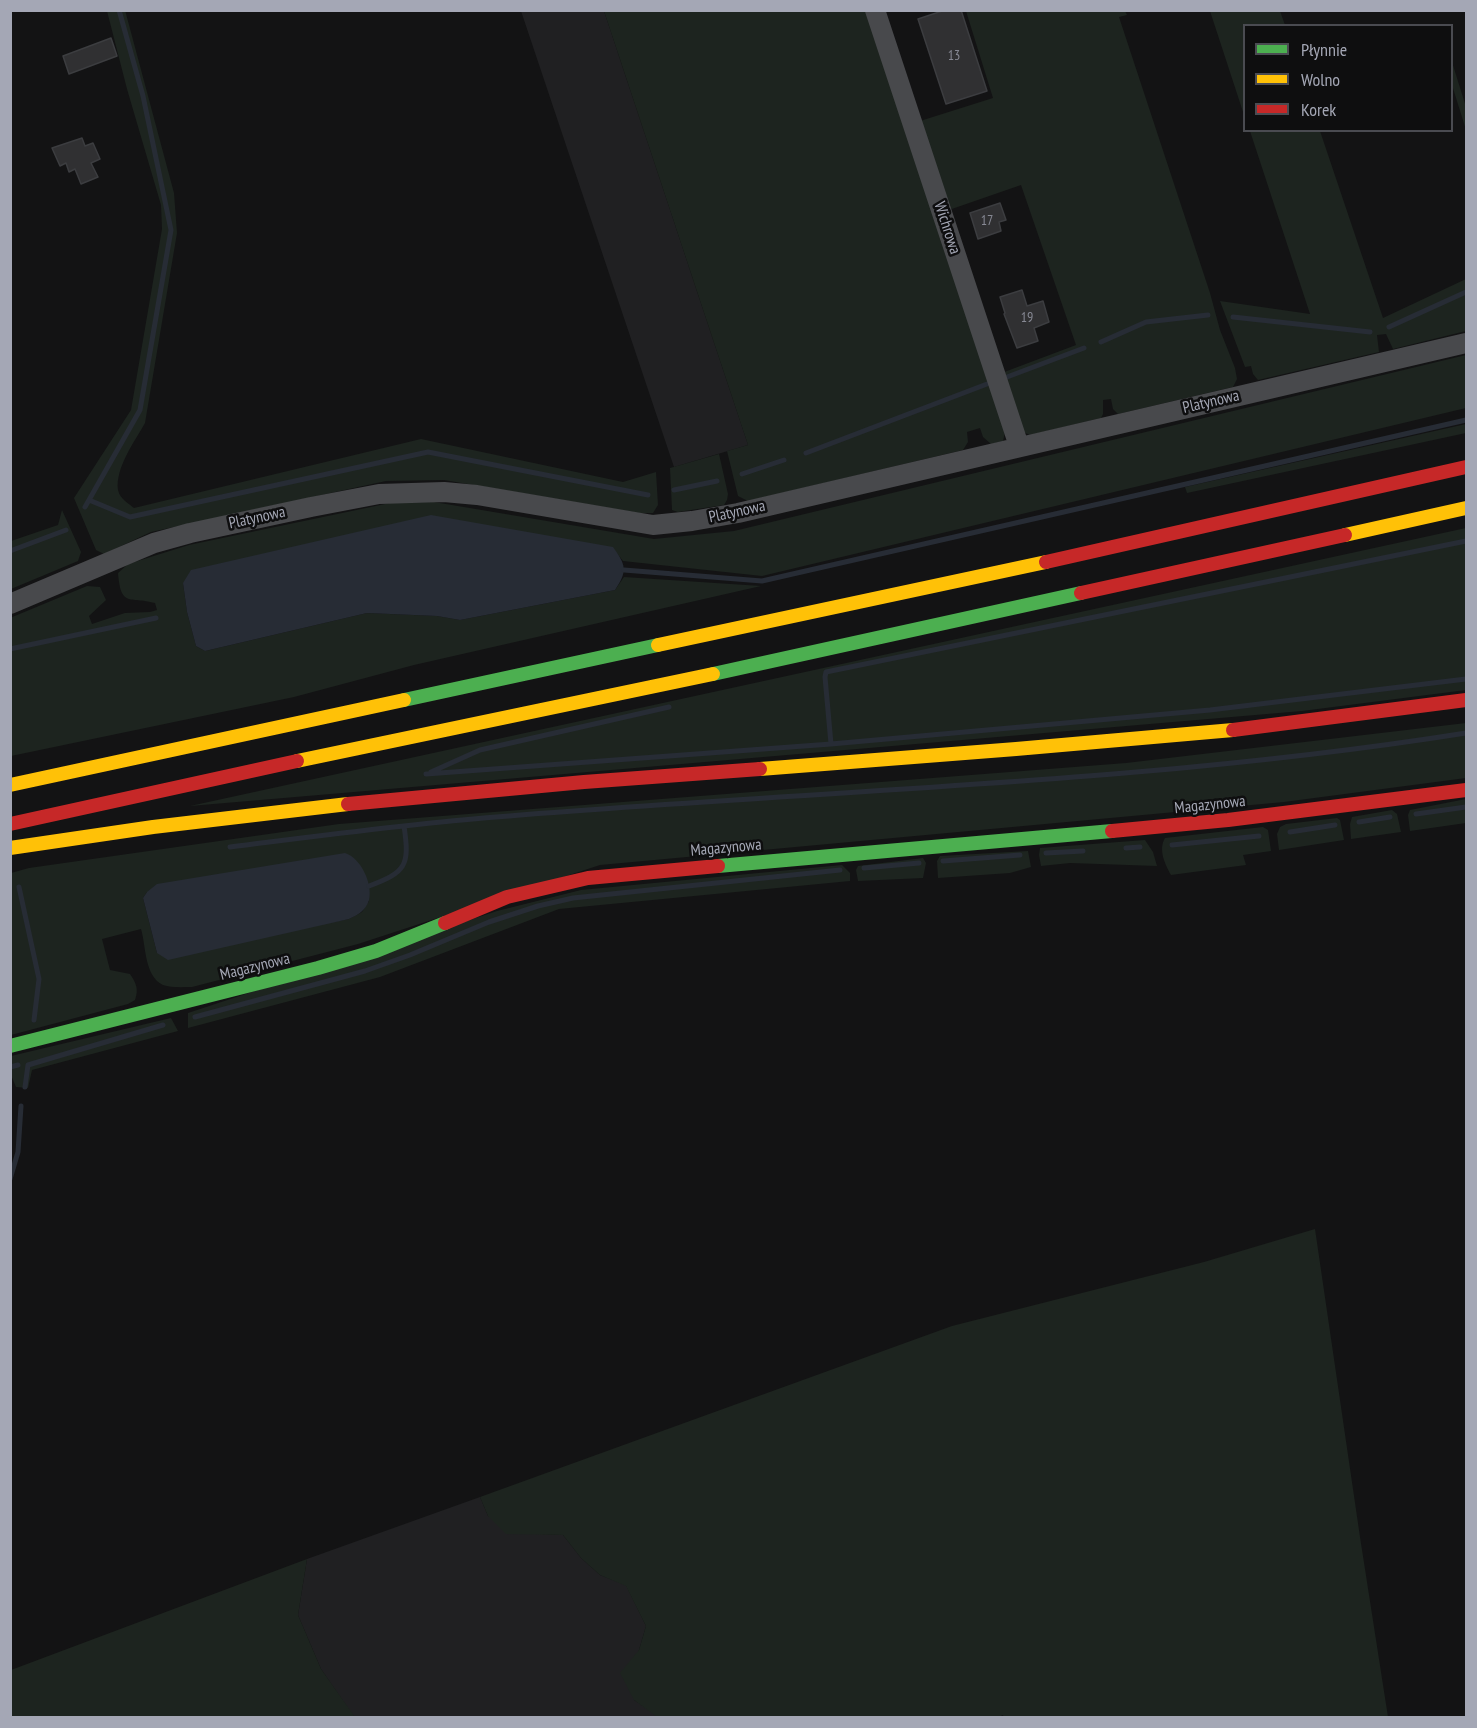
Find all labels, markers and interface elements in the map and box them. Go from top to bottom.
legend [1243,24,1453,132]
text: Płynnie [1301,38,1347,61]
house number: 13 [948,48,960,64]
text: Wolno [1301,68,1340,91]
text: Korek [1301,98,1336,121]
street label: Wichrowa [930,199,964,257]
house number: 17 [981,213,993,229]
house number: 19 [1021,310,1033,326]
street label: Platynowa [1181,386,1241,418]
street label: Platynowa [707,497,767,527]
street label: Platynowa [227,503,287,533]
street label: Magazynowa [1174,792,1246,818]
street label: Magazynowa [690,835,762,861]
street label: Magazynowa [218,949,292,985]

